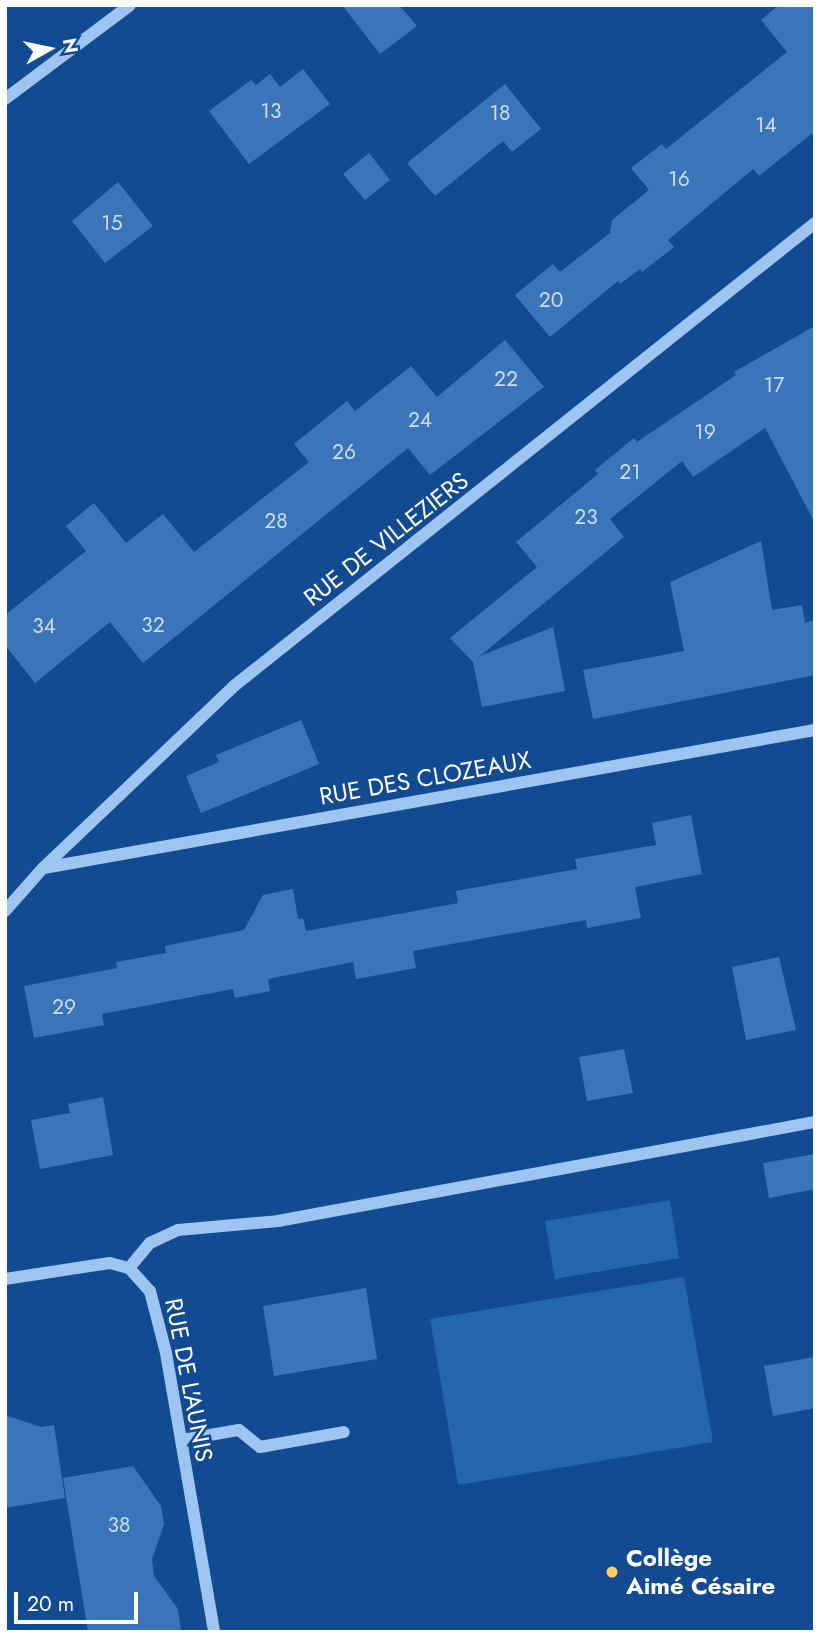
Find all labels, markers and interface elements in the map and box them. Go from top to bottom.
north arrow [14,14,84,84]
text: N [56,36,85,55]
house number: 13 [261,98,281,124]
house number: 18 [490,100,510,126]
house number: 14 [755,112,777,138]
house number: 16 [668,166,690,192]
house number: 15 [101,210,123,236]
house number: 20 [539,287,563,313]
house number: 22 [494,366,518,392]
house number: 17 [764,372,784,398]
house number: 24 [408,407,432,433]
house number: 19 [694,419,716,445]
house number: 26 [332,439,356,465]
house number: 21 [619,459,641,485]
street label: RUE DE VILLEZIERS [298,466,474,612]
house number: 23 [574,504,598,530]
house number: 28 [264,508,288,534]
house number: 32 [141,612,165,638]
house number: 34 [32,613,56,639]
street label: RUE DES CLOZEAUX [317,745,533,811]
house number: 29 [52,994,76,1020]
street label: RUE DE L'AUNIS [159,1296,219,1464]
house number: 38 [108,1512,130,1538]
place label: Collège Aimé Césaire [626,1544,775,1600]
marker: Collège Aimé Césaire [604,1564,620,1580]
scale bar [18,1578,142,1622]
text: 20 m [27,1589,74,1619]

